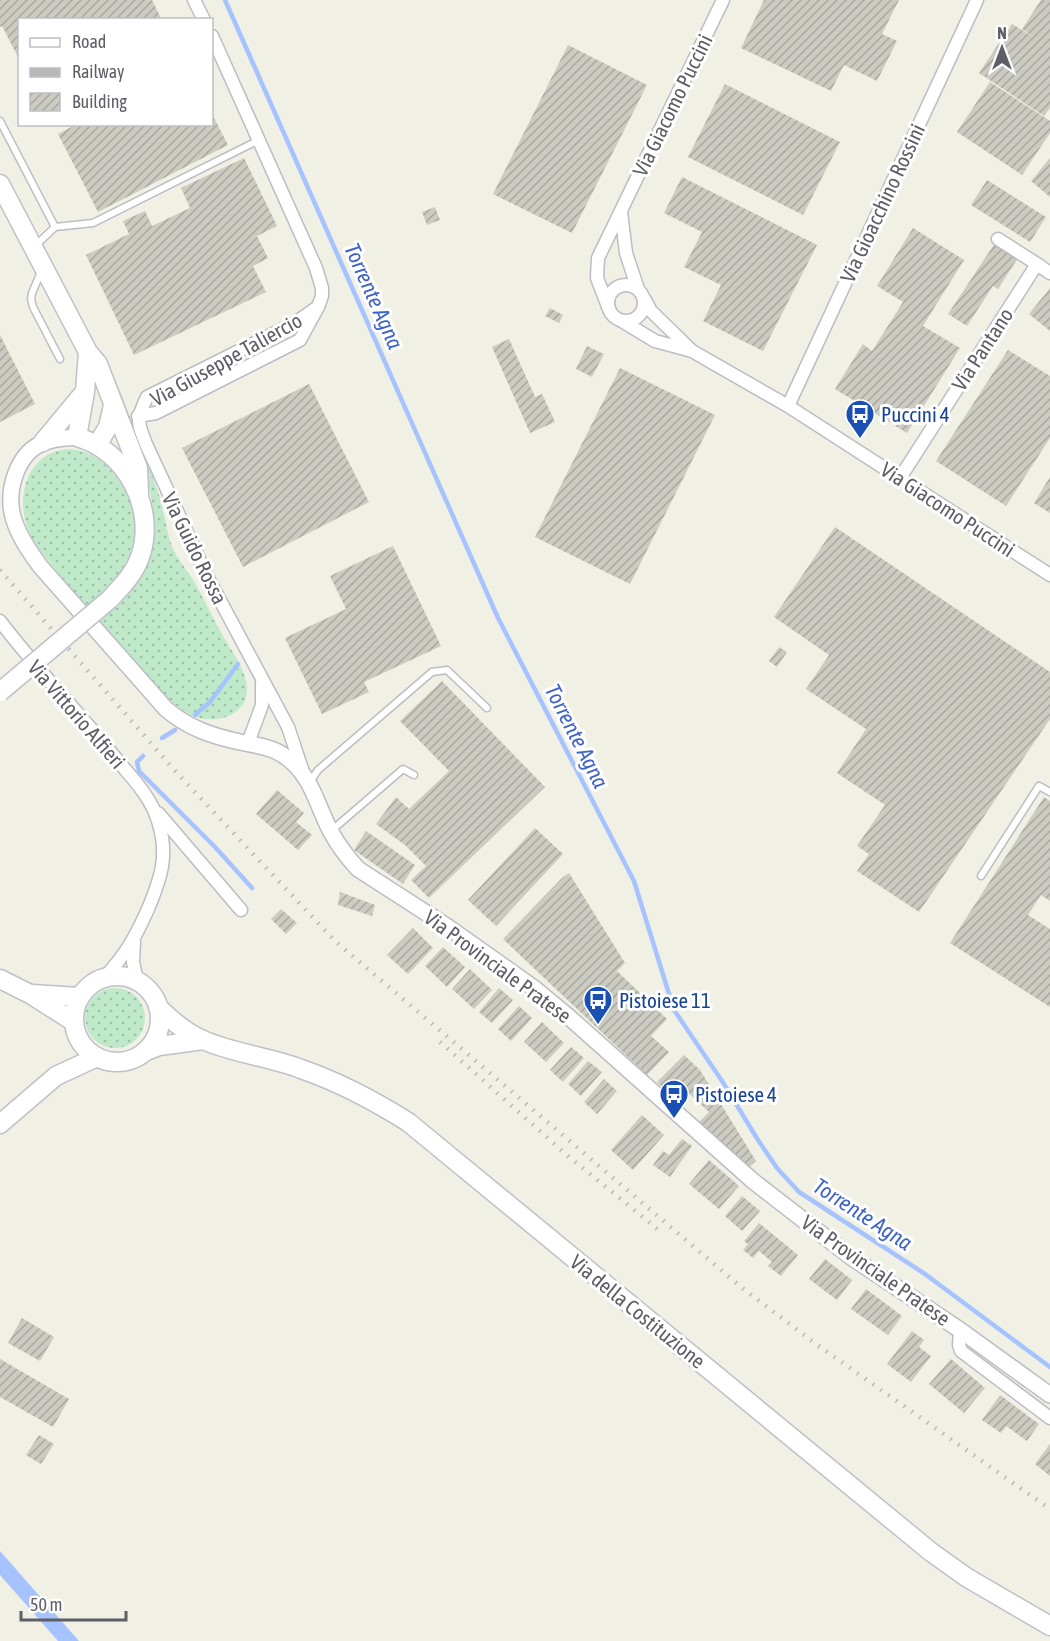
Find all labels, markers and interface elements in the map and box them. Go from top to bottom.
legend [18,18,213,126]
north arrow [972,18,1032,78]
text: N [997,24,1007,42]
street label: Via Giacomo Puccini [627,30,717,180]
text: Road [72,31,106,52]
text: Railway [72,61,124,82]
text: Building [72,91,127,112]
street label: Via Gioacchino Rossini [835,120,929,286]
water label: Torrente Agna [339,239,409,353]
street label: Via Pantano [946,303,1018,395]
street label: Via Giuseppe Taliercio [146,307,306,411]
bus stop icon: Puccini 4 [844,398,876,440]
place label: Puccini 4 [881,402,950,426]
street label: Via Giacomo Puccini [877,457,1019,561]
street label: Via Guido Rossa [158,488,232,608]
street label: Via Vittorio Alfieri [24,655,130,773]
water label: Torrente Agna [540,680,614,792]
street label: Via Provinciale Pratese [420,905,576,1027]
bus stop icon: Pistoiese 11 [582,984,614,1026]
place label: Pistoiese 11 [619,988,711,1012]
bus stop icon: Pistoiese 4 [658,1078,690,1120]
place label: Pistoiese 4 [695,1082,777,1106]
water label: Torrente Agna [809,1172,917,1256]
street label: Via Provinciale Pratese [797,1210,955,1330]
street label: Via della Costituzione [566,1249,710,1373]
scale bar [21,1584,126,1622]
text: 50 m [30,1594,62,1615]

